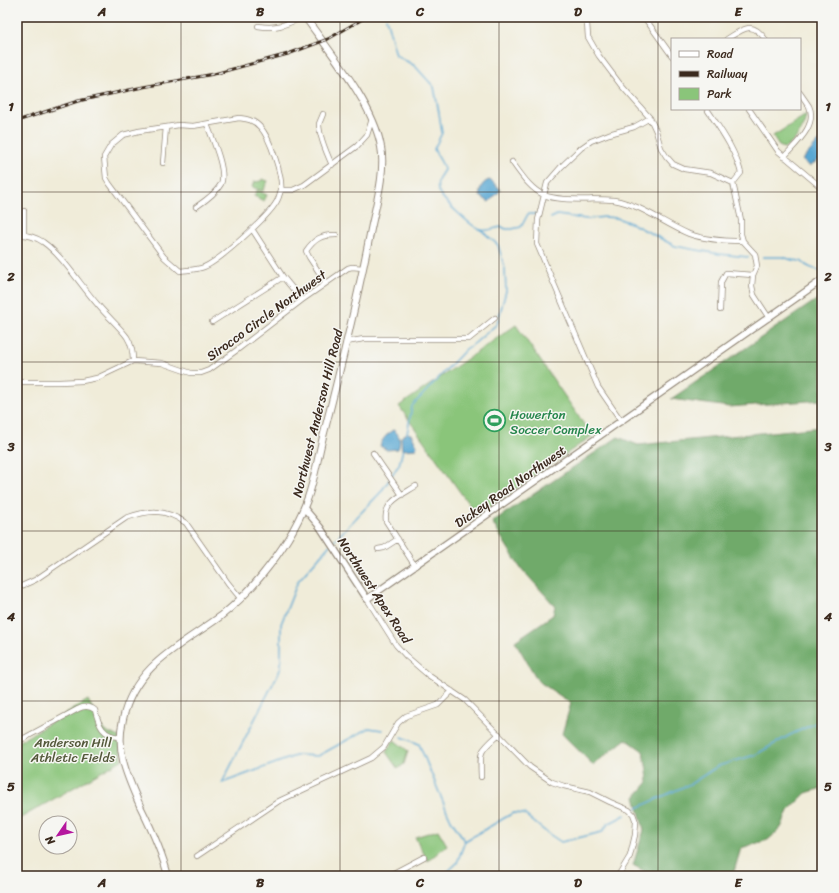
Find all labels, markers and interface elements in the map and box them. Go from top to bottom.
text: A [97,0,106,23]
text: B [256,0,265,23]
text: C [415,0,425,23]
text: D [574,0,582,23]
text: E [734,0,743,23]
legend [671,38,801,110]
text: Road [707,43,734,65]
text: Railway [707,63,748,85]
text: Park [707,83,732,105]
text: 1 [8,95,14,118]
text: 1 [825,95,831,118]
street label: Sirocco Circle Northwest [201,263,332,367]
text: 2 [6,265,15,288]
text: 2 [823,265,832,288]
street label: Northwest Anderson Hill Road [285,326,350,500]
place label: Howerton Soccer Complex [510,403,602,441]
sports icon: Howerton Soccer Complex [482,408,508,434]
text: 3 [6,435,15,458]
text: 3 [823,435,832,458]
street label: Dickey Road Northwest [450,439,571,534]
street label: Northwest Apex Road [331,532,418,649]
text: 4 [6,605,16,628]
text: 4 [823,605,833,628]
park label: Anderson Hill Athletic Fields [30,731,115,769]
text: 5 [7,775,15,798]
text: 5 [824,775,832,798]
north arrow [38,815,78,855]
text: N [40,832,61,850]
text: A [97,871,106,893]
text: B [256,871,265,893]
text: C [415,871,425,893]
text: D [574,871,582,893]
text: E [734,871,743,893]

